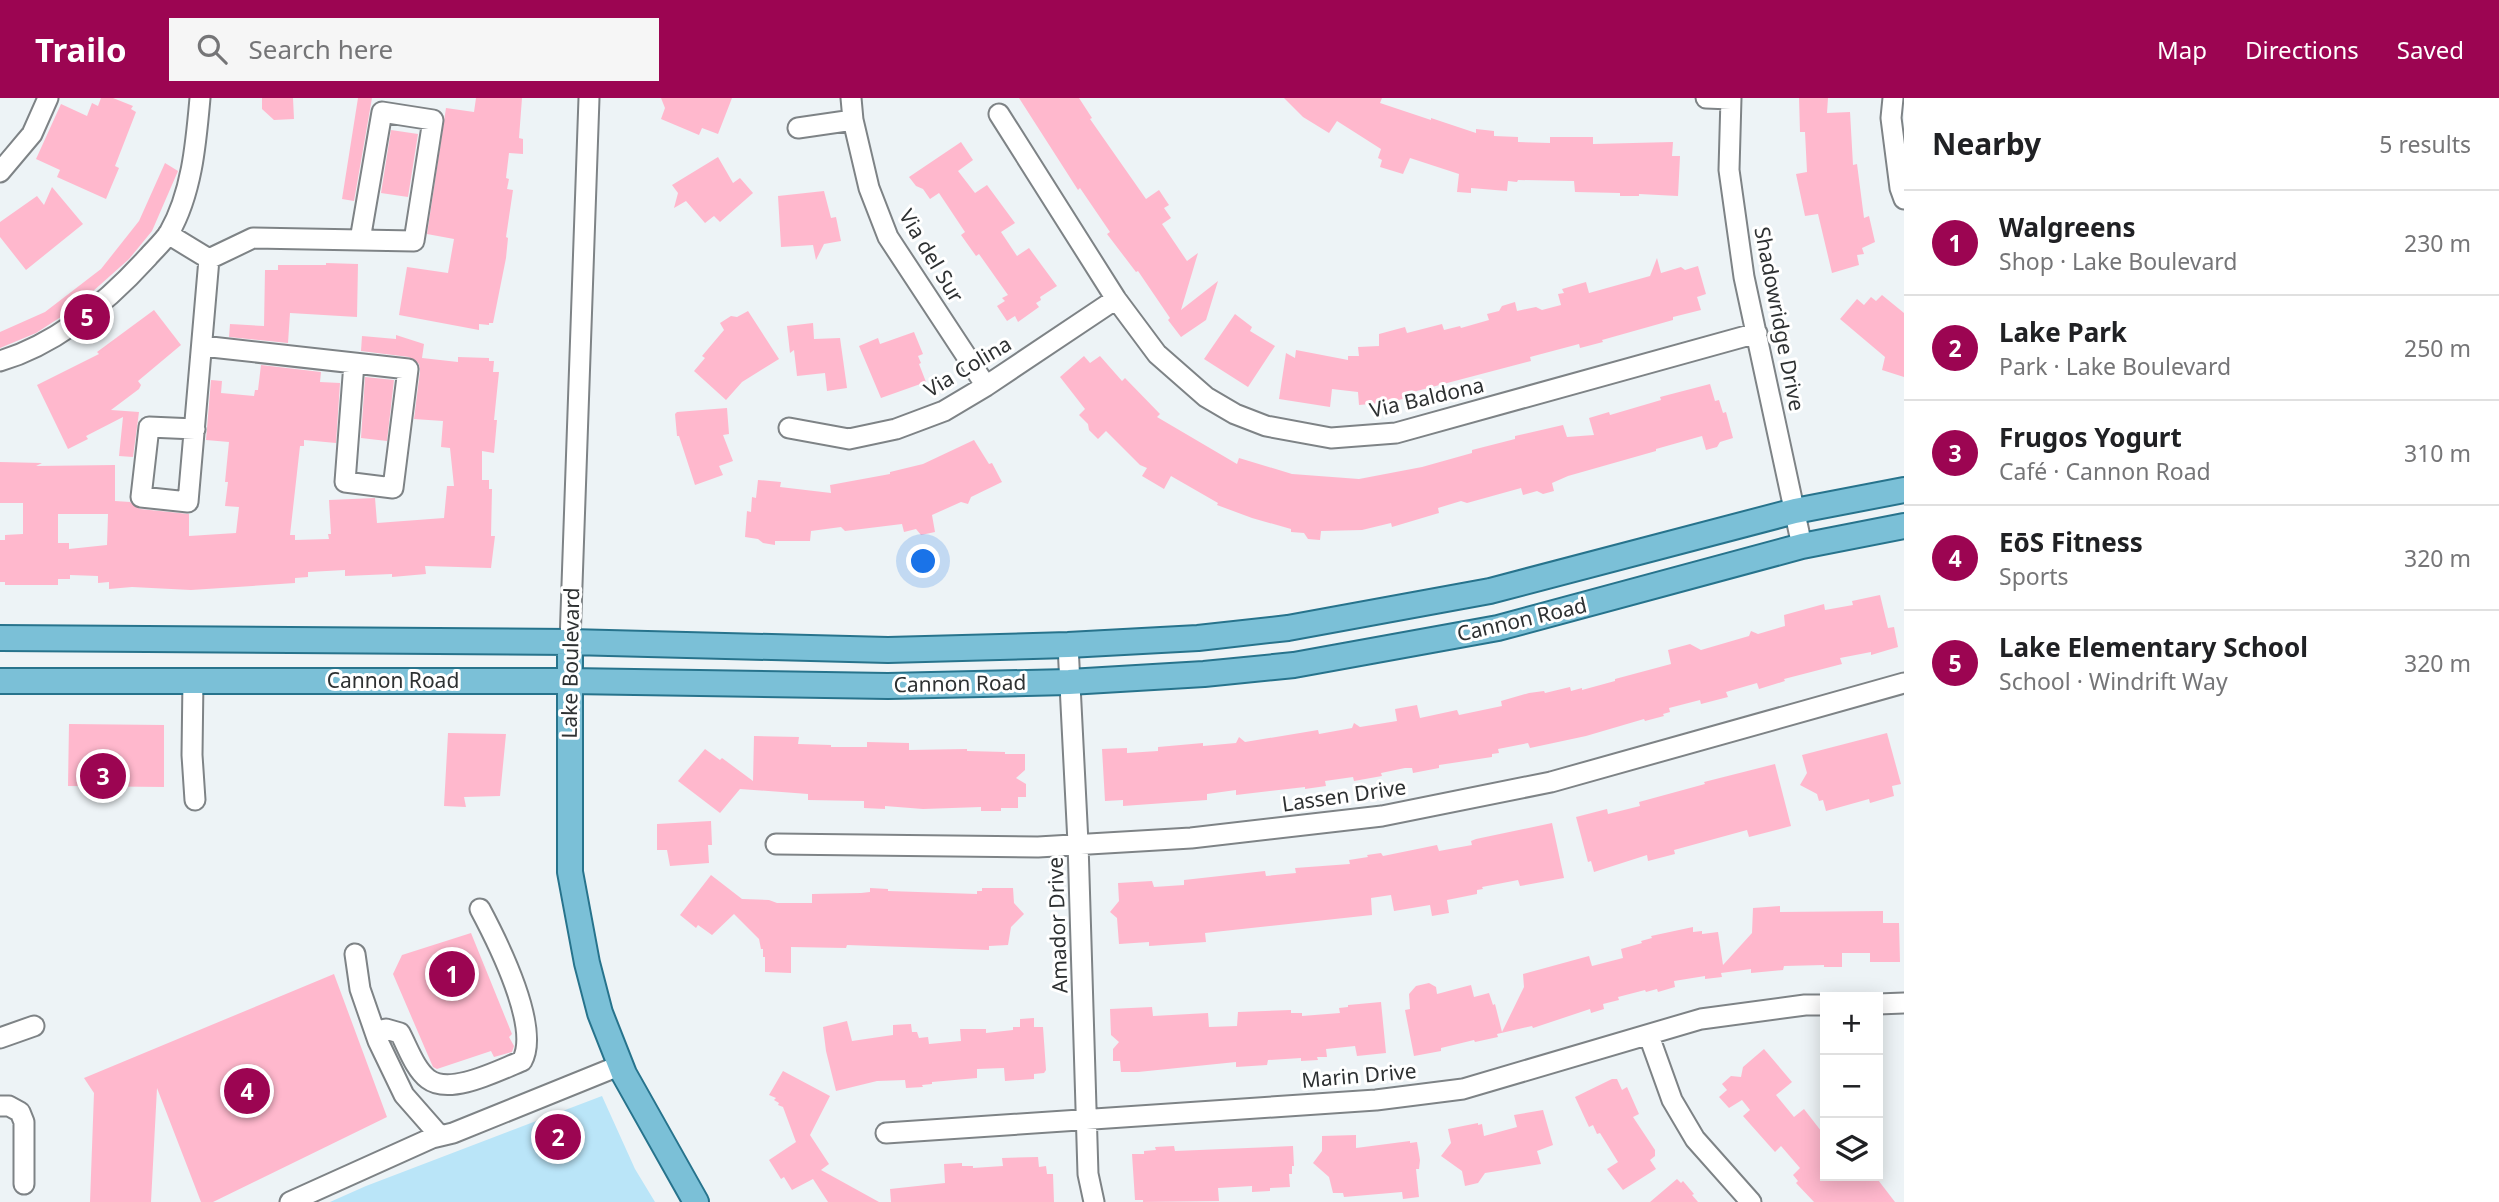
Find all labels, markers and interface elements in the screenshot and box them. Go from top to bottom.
search box [169,18,659,81]
text: Trailo [35,27,127,72]
icon: search [193,30,231,68]
text: Search here [249,31,393,67]
text: Map [2157,33,2207,66]
text: Directions [2245,33,2359,66]
text: Saved [2397,33,2464,66]
text: Nearby [1932,123,2041,164]
text: 5 results [2379,128,2471,160]
street label: Via del Sur [893,204,971,308]
text: Walgreens [1999,209,2135,245]
street label: Shadowridge Drive [1748,224,1812,413]
text: 1 [1948,227,1962,259]
text: 230 m [2404,227,2471,259]
text: Shop · Lake Boulevard [1999,245,2238,277]
pin: 5 [64,291,110,343]
text: Lake Park [1999,314,2127,350]
street label: Via Colina [919,329,1016,403]
text: 2 [1948,332,1962,364]
text: 250 m [2404,332,2471,364]
text: Park · Lake Boulevard [1999,350,2231,382]
street label: Via Baldona [1367,370,1487,424]
text: Frugos Yogurt [1999,419,2182,455]
text: 3 [1948,437,1962,469]
text: 310 m [2404,437,2471,469]
text: Café · Cannon Road [1999,455,2211,487]
text: EōS Fitness [1999,524,2143,560]
text: 4 [1948,542,1962,574]
text: 320 m [2404,542,2471,574]
your location [906,544,940,578]
text: Sports [1999,560,2069,592]
street label: Lake Boulevard [555,587,585,739]
street label: Cannon Road [1454,590,1590,648]
text: Lake Elementary School [1999,629,2308,665]
text: 5 [1948,647,1962,679]
text: 320 m [2404,647,2471,679]
text: School · Windrift Way [1999,665,2228,697]
street label: Cannon Road [327,666,459,694]
street label: Cannon Road [893,668,1027,698]
pin: 3 [80,750,126,802]
street label: Lassen Drive [1280,772,1408,818]
street label: Amador Drive [1041,856,1073,994]
pin: 1 [429,948,475,1000]
map controls [1820,992,1883,1181]
button: + [1820,992,1883,1055]
button: − [1820,1055,1883,1118]
street label: Marin Drive [1300,1056,1418,1094]
pin: 4 [224,1065,270,1117]
pin: 2 [535,1111,581,1163]
button: layers [1820,1118,1883,1181]

